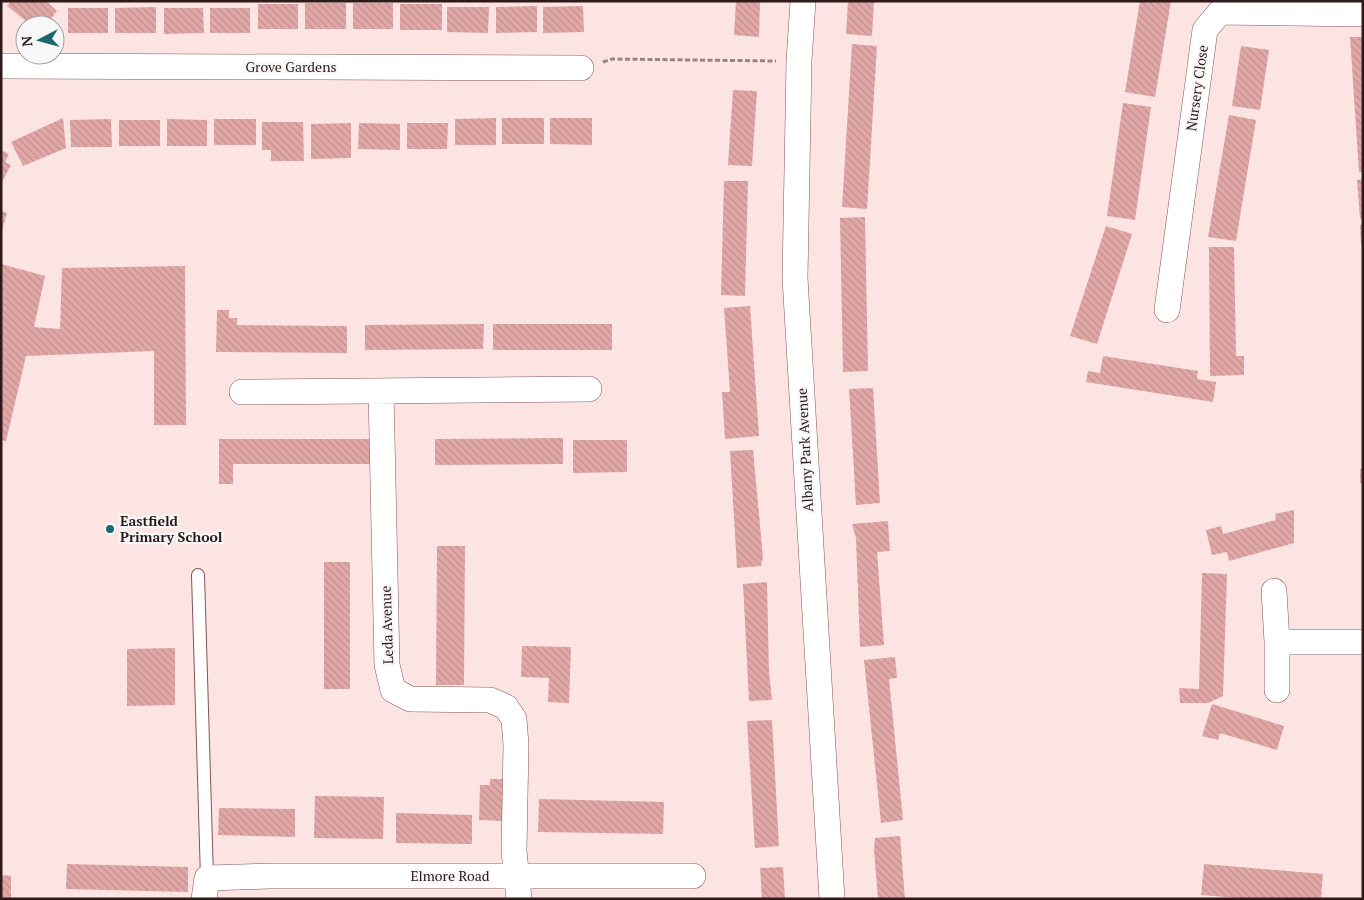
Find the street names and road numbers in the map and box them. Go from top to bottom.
street label: Nursery Close [1181,44,1212,132]
street label: Grove Gardens [245,57,337,76]
street label: Albany Park Avenue [792,387,817,513]
street label: Leda Avenue [376,585,397,665]
street label: Elmore Road [410,866,490,885]

